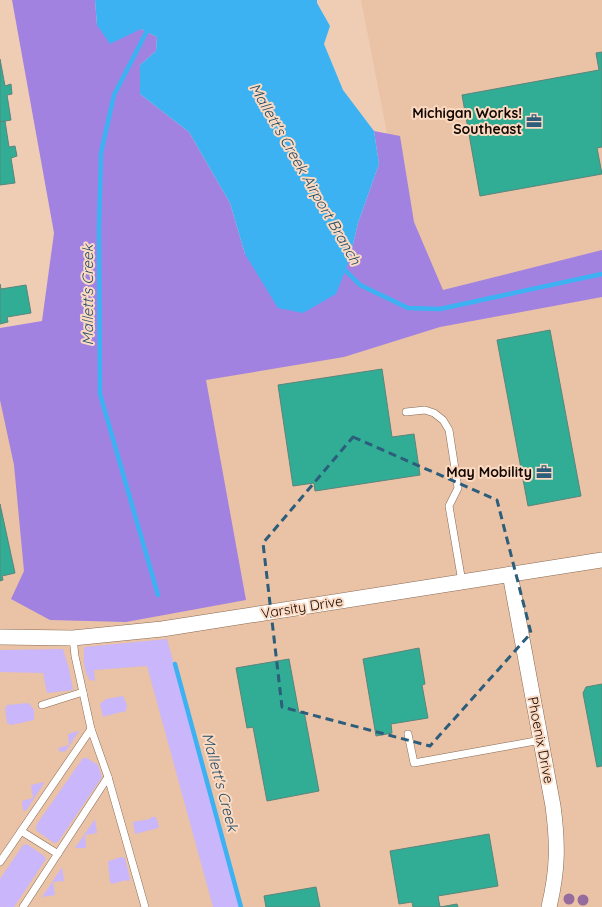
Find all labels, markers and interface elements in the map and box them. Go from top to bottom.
water label: Mallett's Creek Airport Branch [246,80,366,268]
place label: Michigan Works! Southeast [412,104,522,138]
office icon: Michigan Works! Southeast [525,112,543,130]
water label: Mallett's Creek [78,242,97,346]
place label: May Mobility [446,463,532,481]
office icon: May Mobility [535,463,553,481]
street label: Varsity Drive [260,592,344,622]
street label: Phoenix Drive [524,695,558,785]
water label: Mallett's Creek [198,731,243,835]

